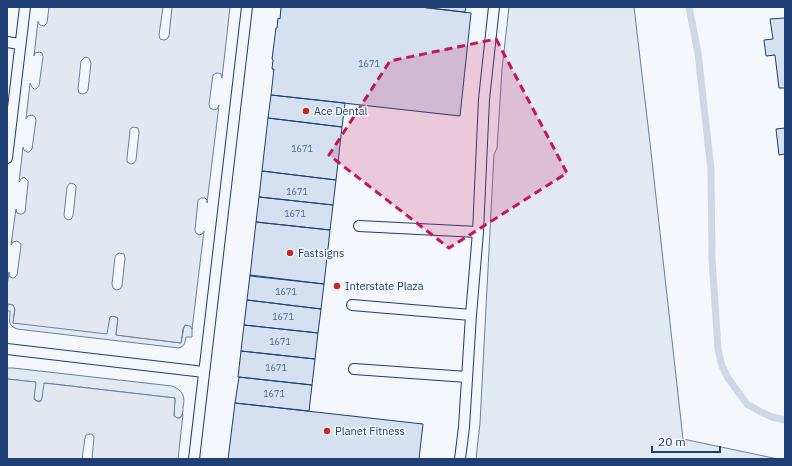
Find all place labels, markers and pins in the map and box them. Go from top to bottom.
place label: Ace Dental [314,104,368,118]
marker: Ace Dental [301,106,311,116]
place label: Fastsigns [298,246,344,260]
marker: Fastsigns [285,248,295,258]
place label: Interstate Plaza [345,279,424,293]
marker: Interstate Plaza [332,281,342,291]
place label: Planet Fitness [335,424,405,438]
marker: Planet Fitness [322,426,332,436]

